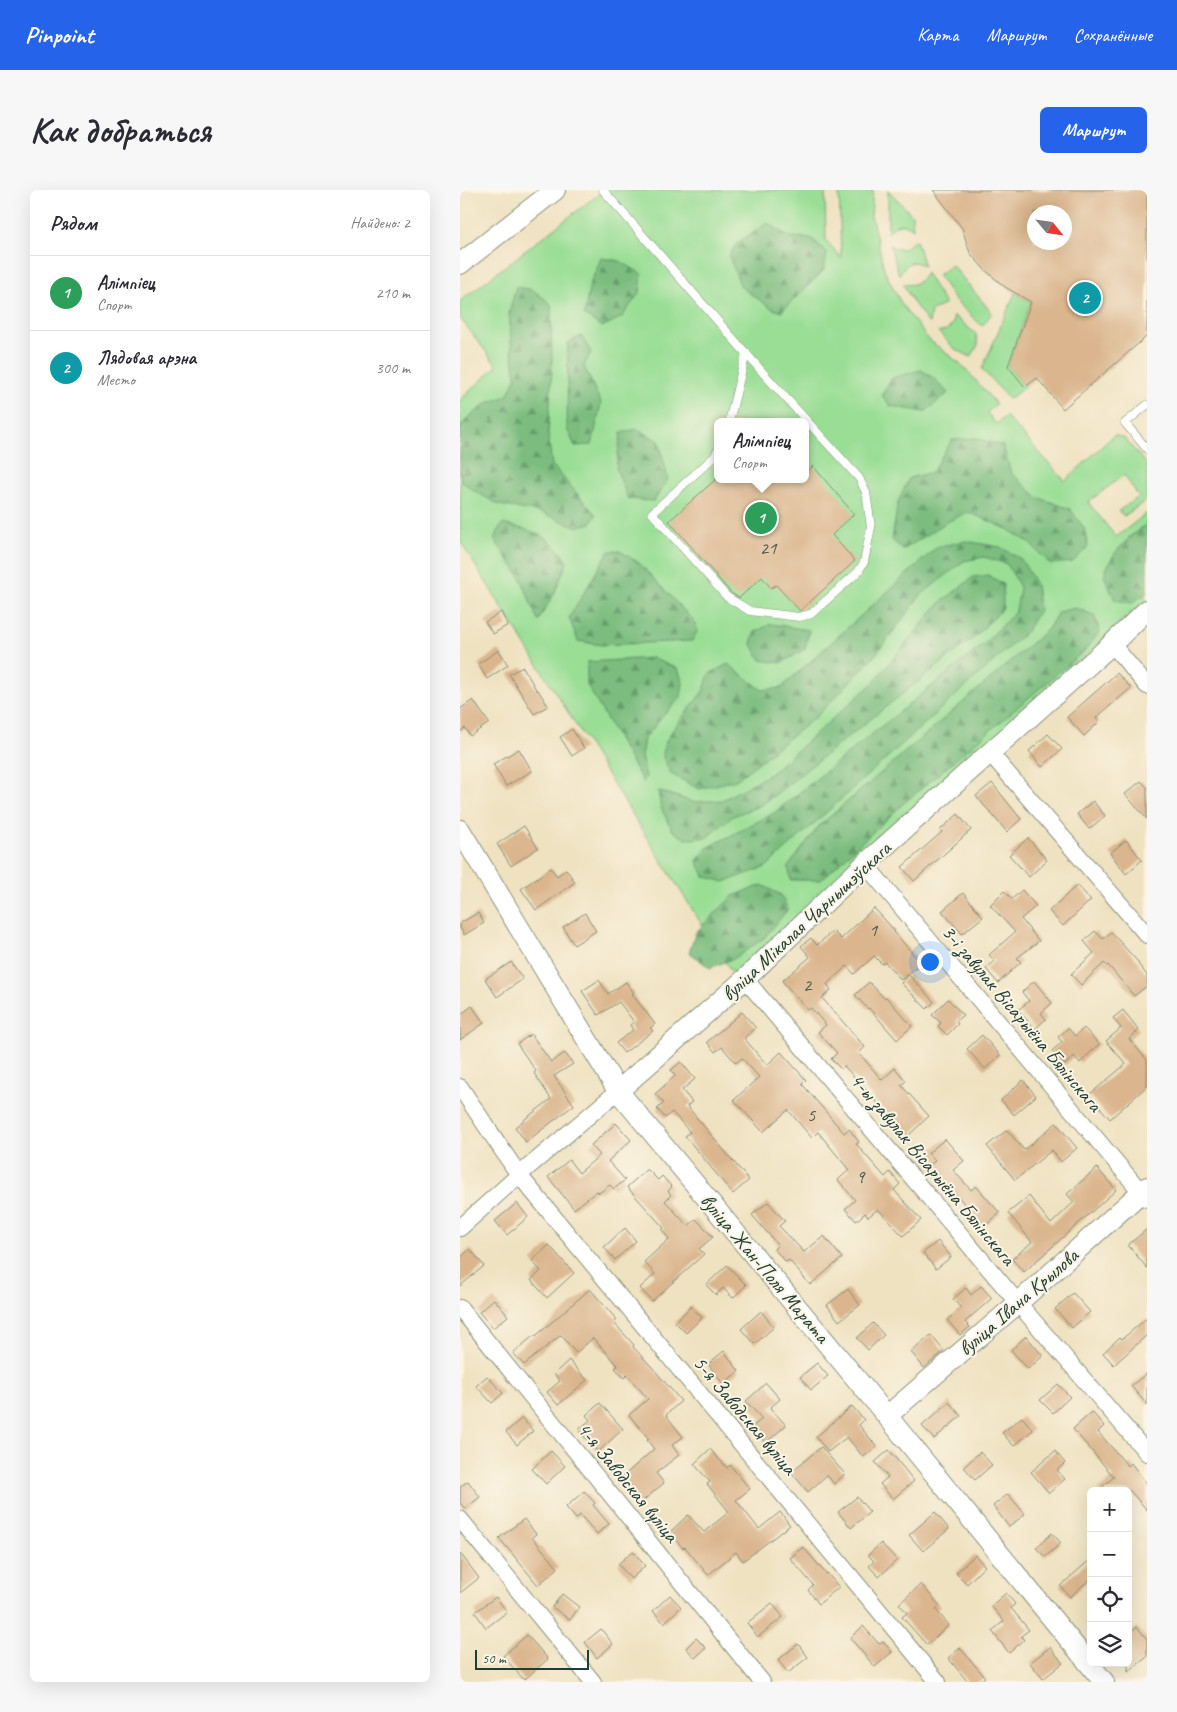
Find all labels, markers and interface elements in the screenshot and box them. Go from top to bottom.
text: Pinpoint [25,20,94,50]
text: Карта [917,24,958,46]
text: Маршрут [986,24,1046,46]
text: Сохранённые [1074,24,1152,46]
button: Маршрут [1040,107,1147,153]
text: Как добраться [30,108,211,153]
north arrow [1027,205,1072,250]
text: Рядом [50,210,97,236]
text: Найдено: 2 [350,213,410,233]
text: Алімпіец [97,271,155,295]
pin: 2 [1069,279,1101,317]
text: 1 [62,283,70,303]
text: 210 m [376,283,410,303]
text: Спорт [97,295,132,315]
text: Лядовая арэна [97,346,196,370]
text: 2 [62,358,70,378]
text: 300 m [376,358,410,378]
text: Место [97,370,135,390]
popup [714,418,809,483]
text: Алімпіец [732,429,791,453]
text: Спорт [732,453,767,473]
pin: 1 [745,499,777,537]
house number: 21 [759,536,778,560]
street label: вуліца Мікалая Чарнышэўскага [716,834,897,1006]
house number: 1 [869,918,879,942]
street label: 3-і завулак Вісарыёна Бялінскага [935,919,1109,1119]
your location [917,949,943,975]
house number: 2 [803,973,813,997]
street label: 4-ы завулак Вісарыёна Бялінскага [844,1067,1022,1273]
house number: 5 [807,1103,817,1127]
house number: 9 [856,1165,866,1189]
street label: вуліца Жан-Поля Марата [695,1188,836,1349]
street label: вуліца Івана Крылова [953,1242,1085,1361]
street label: 5-я Заводская вуліца [688,1350,804,1481]
street label: 4-я Заводская вуліца [571,1417,686,1549]
map controls [1087,1487,1132,1667]
button: + [1087,1487,1132,1532]
button: − [1087,1532,1132,1577]
button: locate [1087,1577,1132,1622]
button: layers [1087,1622,1132,1667]
scale bar [475,1647,589,1670]
text: 50 m [482,1650,506,1667]

